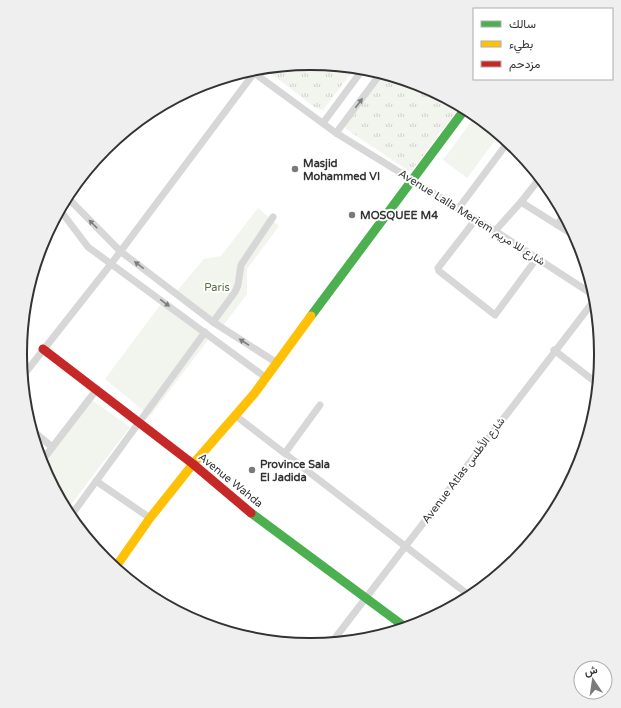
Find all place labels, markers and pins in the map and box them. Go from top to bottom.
place label: Masjid Mohammed VI [303,157,380,183]
marker: Masjid Mohammed VI [290,164,300,174]
place label: MOSQUEE M4 [360,209,438,222]
marker: MOSQUEE M4 [347,210,357,220]
place label: Province Sala El Jadida [260,458,330,484]
marker: Province Sala El Jadida [247,465,257,475]

